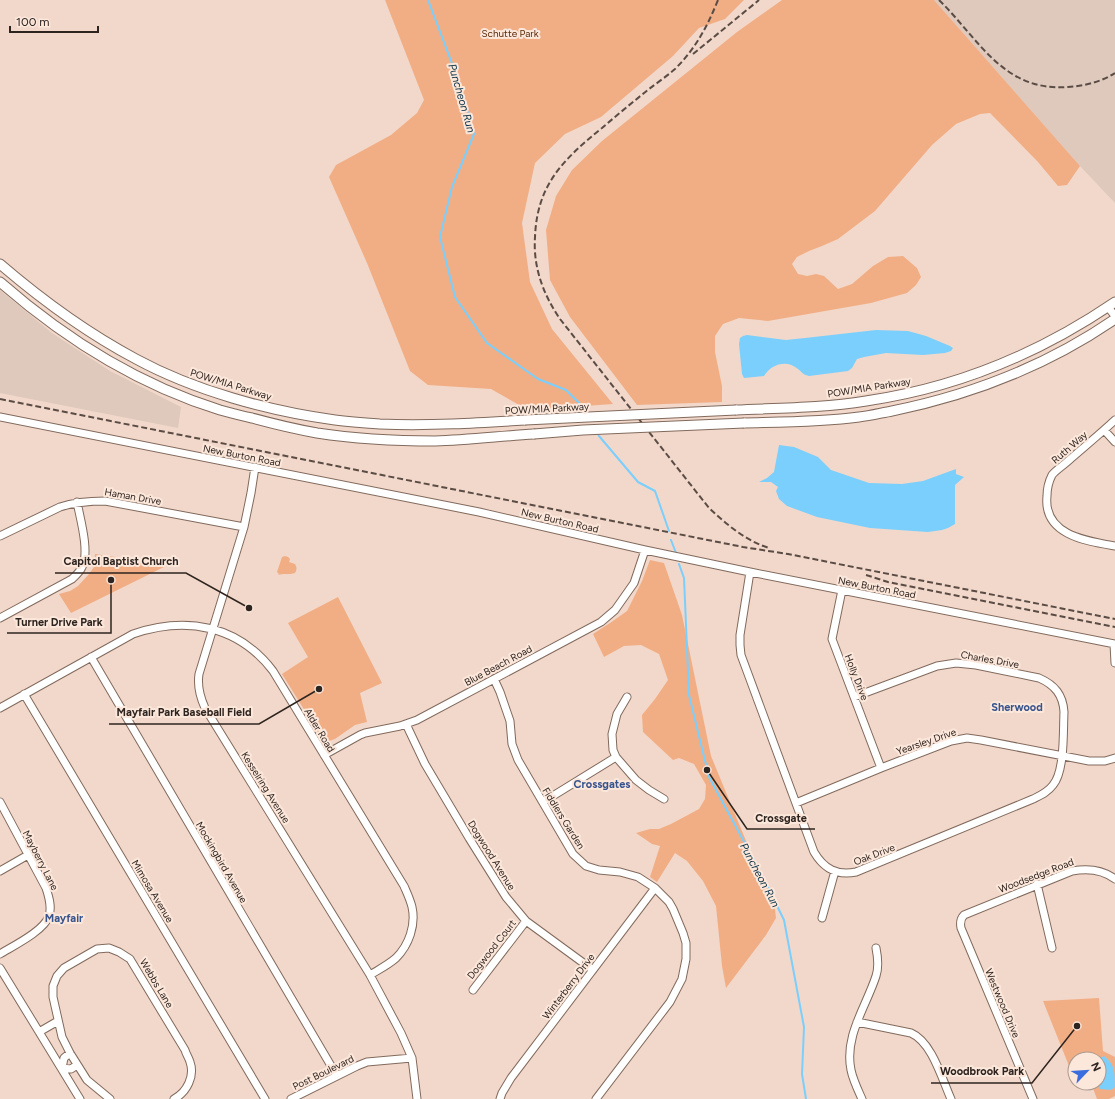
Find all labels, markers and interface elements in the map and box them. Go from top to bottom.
scale bar [10,8,98,34]
text: 100 m [16,15,50,29]
park label: Schutte Park [481,27,539,40]
water label: Puncheon Run [445,62,478,134]
street label: POW/MIA Parkway [189,366,274,403]
street label: POW/MIA Parkway [826,374,912,401]
street label: POW/MIA Parkway [505,400,590,417]
street label: Ruth Way [1049,428,1090,466]
street label: New Burton Road [202,442,282,469]
street label: Haman Drive [104,485,163,508]
street label: New Burton Road [520,505,600,536]
callout: Capitol Baptist Church [55,550,186,573]
text: Capitol Baptist Church [64,555,178,568]
street label: New Burton Road [837,574,917,601]
callout: Turner Drive Park [7,610,111,633]
text: Turner Drive Park [15,616,103,629]
street label: Blue Beach Road [462,642,535,689]
street label: Charles Drive [960,648,1021,671]
street label: Holly Drive [842,652,871,703]
callout: Mayfair Park Baseball Field [109,701,259,724]
district label: Sherwood [991,701,1043,714]
text: Mayfair Park Baseball Field [117,706,251,719]
street label: Alder Road [301,706,338,755]
street label: Yearsley Drive [895,725,958,758]
street label: Kesselring Avenue [238,749,293,826]
district label: Crossgates [574,778,630,791]
street label: Fiddlers Garden [539,785,588,852]
callout: Crossgate [747,806,815,829]
text: Crossgate [755,812,807,825]
street label: Dogwood Avenue [465,818,519,893]
street label: Mockingbird Avenue [193,819,250,906]
street label: Mayberry Lane [20,828,62,893]
street label: Oak Drive [852,840,897,868]
water label: Puncheon Run [737,841,782,910]
street label: Woodsedge Road [997,855,1076,896]
street label: Mimosa Avenue [129,857,177,926]
district label: Mayfair [45,912,84,925]
street label: Dogwood Court [464,917,519,982]
street label: Winterberry Drive [539,950,598,1022]
street label: Webbs Lane [137,956,177,1011]
street label: Westwood Drive [982,967,1023,1040]
north arrow [1067,1051,1107,1091]
street label: Post Boulevard [290,1052,356,1093]
callout: Woodbrook Park [931,1060,1032,1083]
text: N [1088,1060,1103,1074]
text: Woodbrook Park [940,1065,1024,1078]

